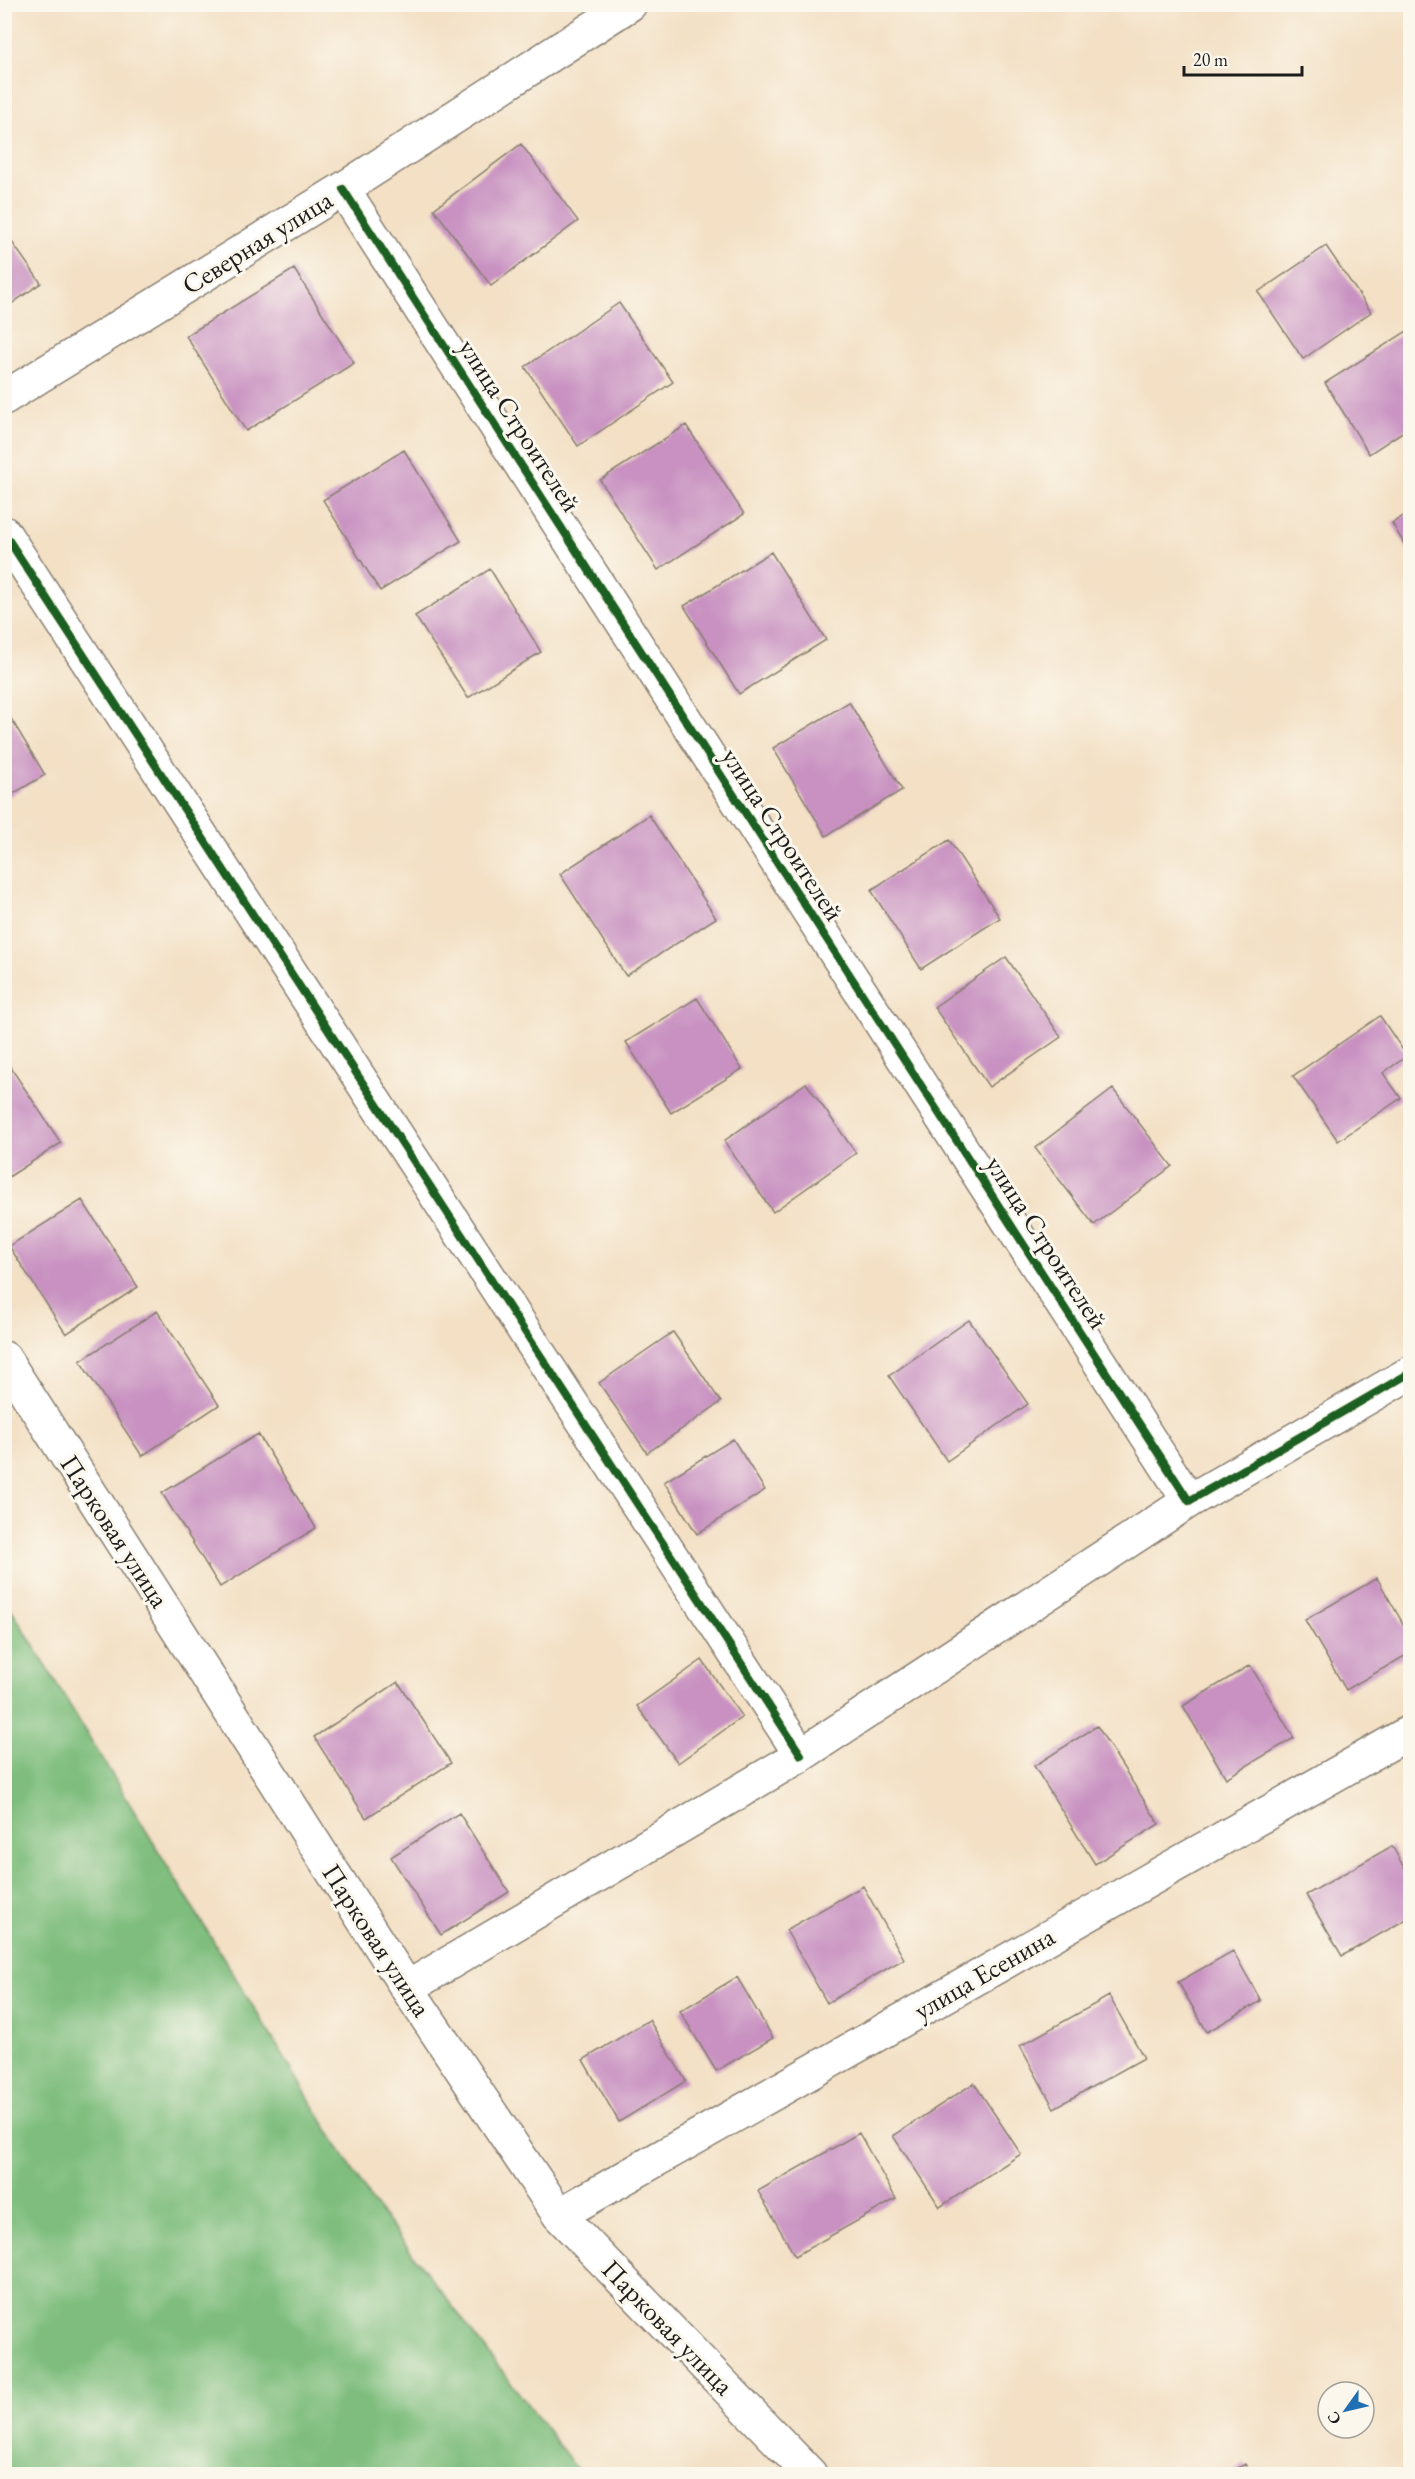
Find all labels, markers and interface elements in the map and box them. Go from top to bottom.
scale bar [1184,39,1302,77]
text: 20 m [1193,48,1228,71]
street label: Северная улица [175,182,339,302]
street label: улица Строителей [451,332,589,518]
street label: улица Строителей [714,741,852,927]
street label: улица Строителей [978,1149,1116,1335]
street label: Парковая улица [53,1448,178,1614]
street label: Парковая улица [315,1857,440,2023]
street label: улица Есенина [907,1918,1061,2027]
street label: Парковая улица [594,2252,742,2402]
north arrow [1316,2380,1376,2440]
text: С [1322,2408,1346,2429]

